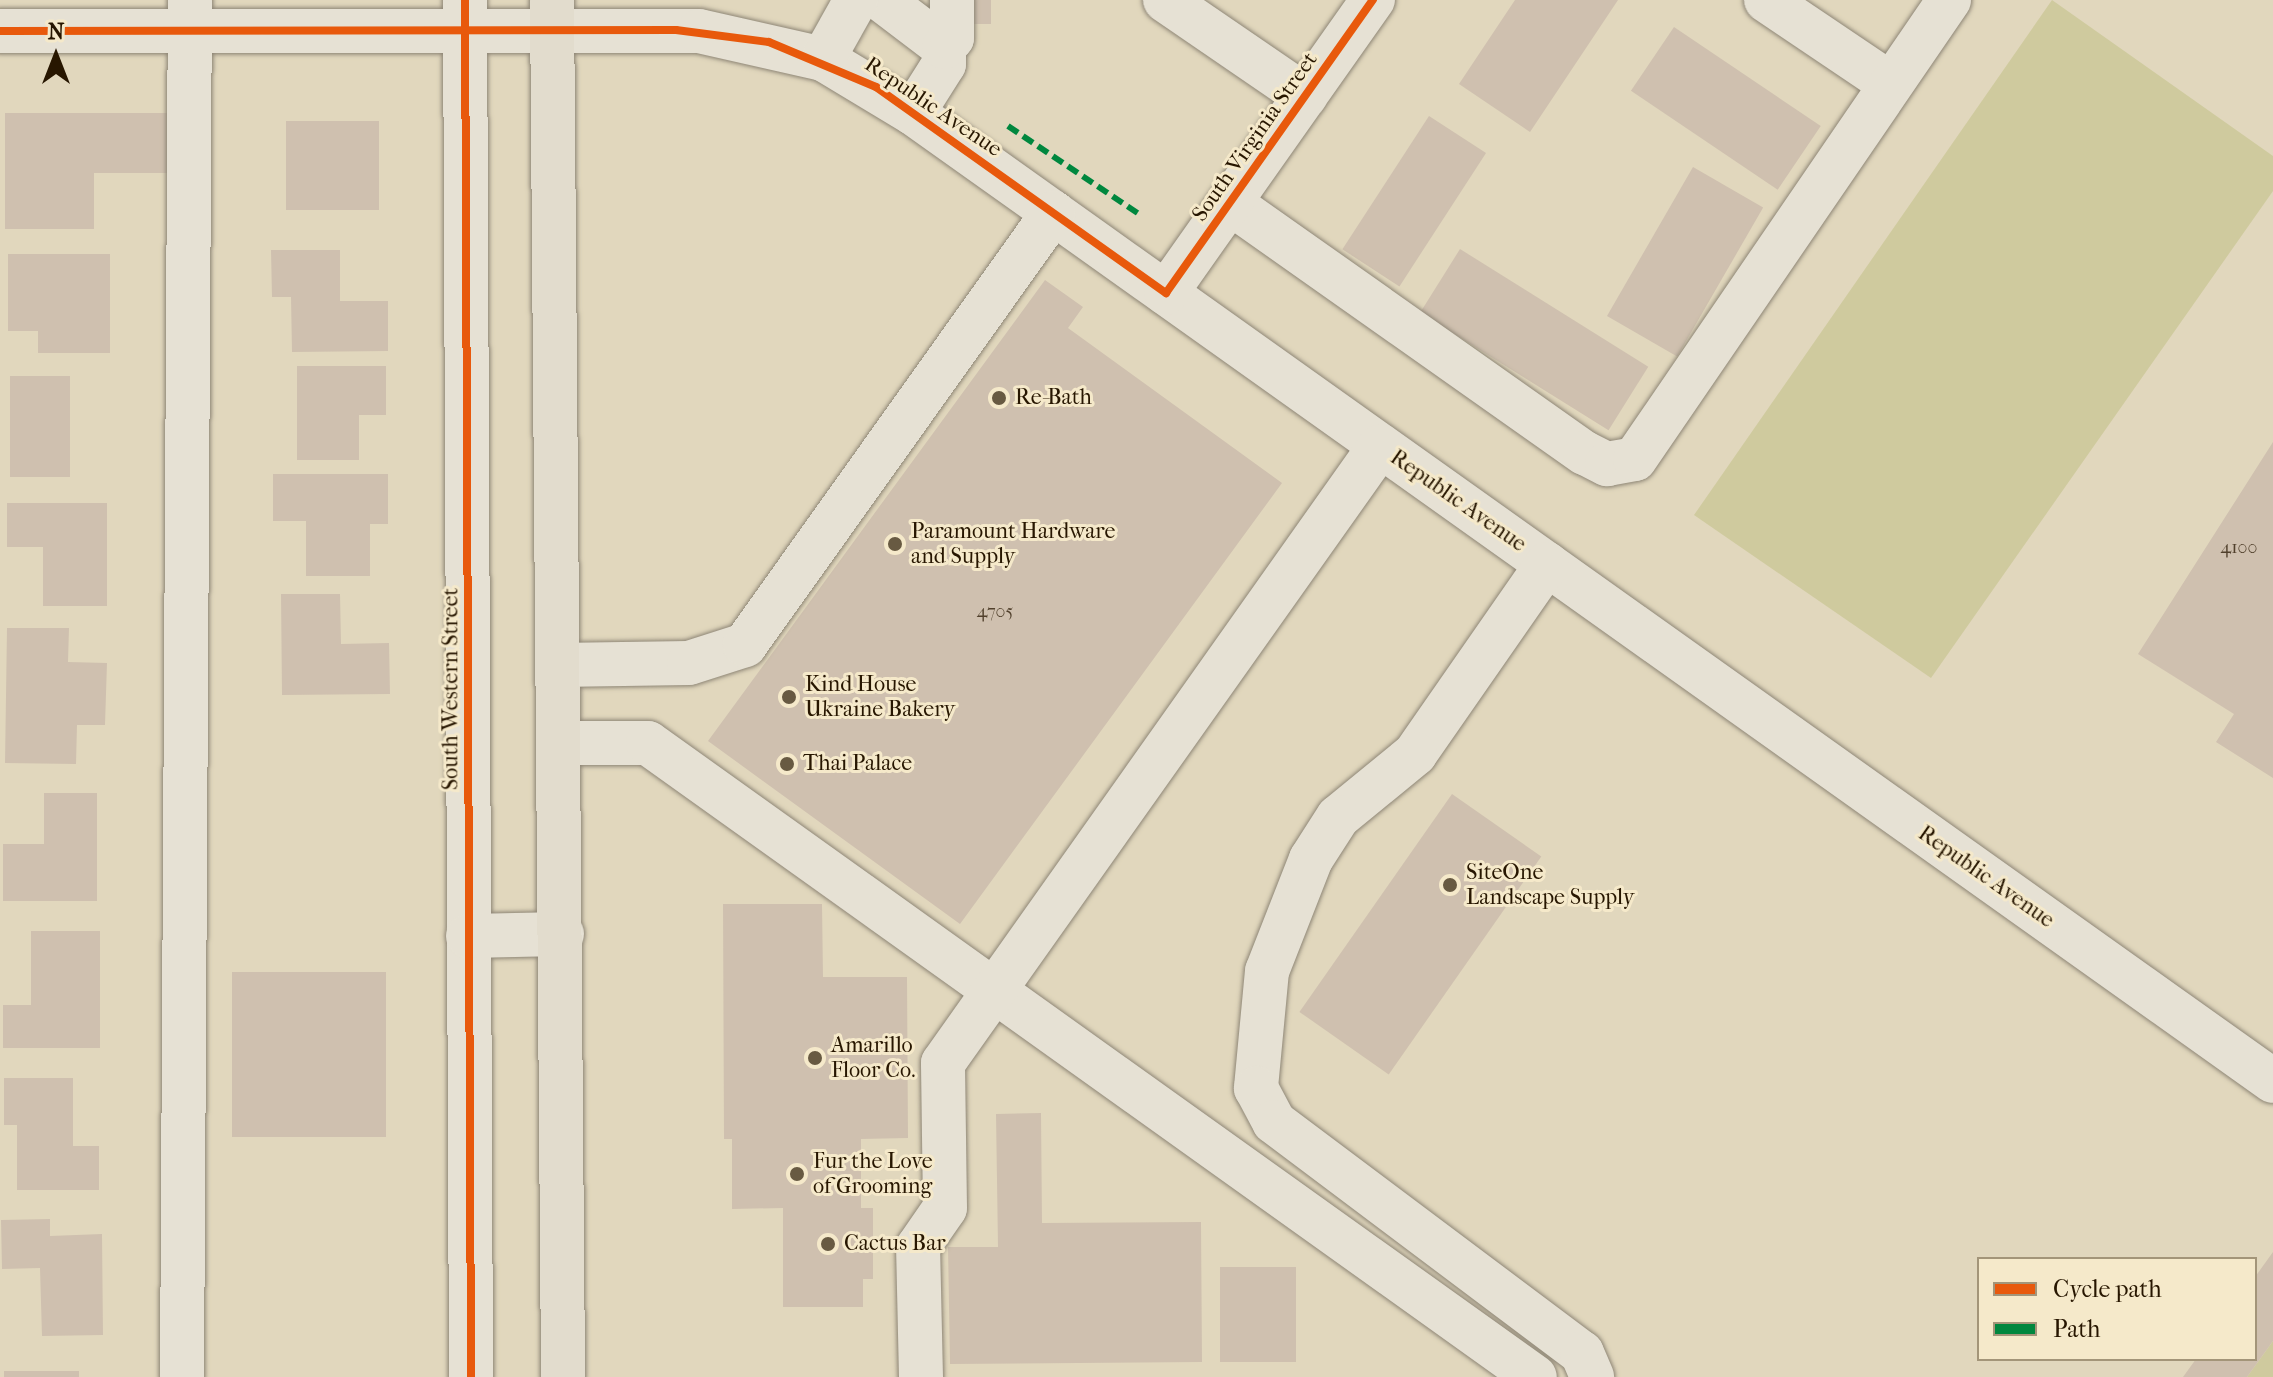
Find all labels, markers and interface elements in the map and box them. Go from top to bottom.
north arrow [16,16,96,96]
text: N [48,19,64,45]
street label: South Virginia Street [1187,47,1323,227]
street label: Republic Avenue [859,51,1007,163]
place label: Re-Bath [1015,385,1092,411]
marker: Re-Bath [990,389,1008,407]
street label: Republic Avenue [1385,444,1531,558]
place label: Paramount Hardware and Supply [911,518,1115,570]
marker: Paramount Hardware and Supply [886,535,904,553]
house number: 4100 [2221,537,2257,559]
street label: South Western Street [438,588,464,790]
house number: 4705 [977,601,1013,623]
place label: Kind House Ukraine Bakery [805,671,955,722]
marker: Kind House Ukraine Bakery [780,688,798,706]
place label: Thai Palace [803,751,912,777]
marker: Thai Palace [778,755,796,773]
street label: Republic Avenue [1913,820,2059,934]
place label: SiteOne Landscape Supply [1466,859,1634,910]
marker: SiteOne Landscape Supply [1441,876,1459,894]
place label: Amarillo Floor Co. [831,1032,915,1084]
marker: Amarillo Floor Co. [806,1049,824,1067]
place label: Fur the Love of Grooming [813,1148,933,1200]
marker: Fur the Love of Grooming [788,1165,806,1183]
place label: Cactus Bar [844,1231,946,1257]
marker: Cactus Bar [819,1235,837,1253]
legend [1977,1257,2257,1361]
text: Cycle path [2053,1275,2162,1303]
text: Path [2053,1315,2100,1343]

